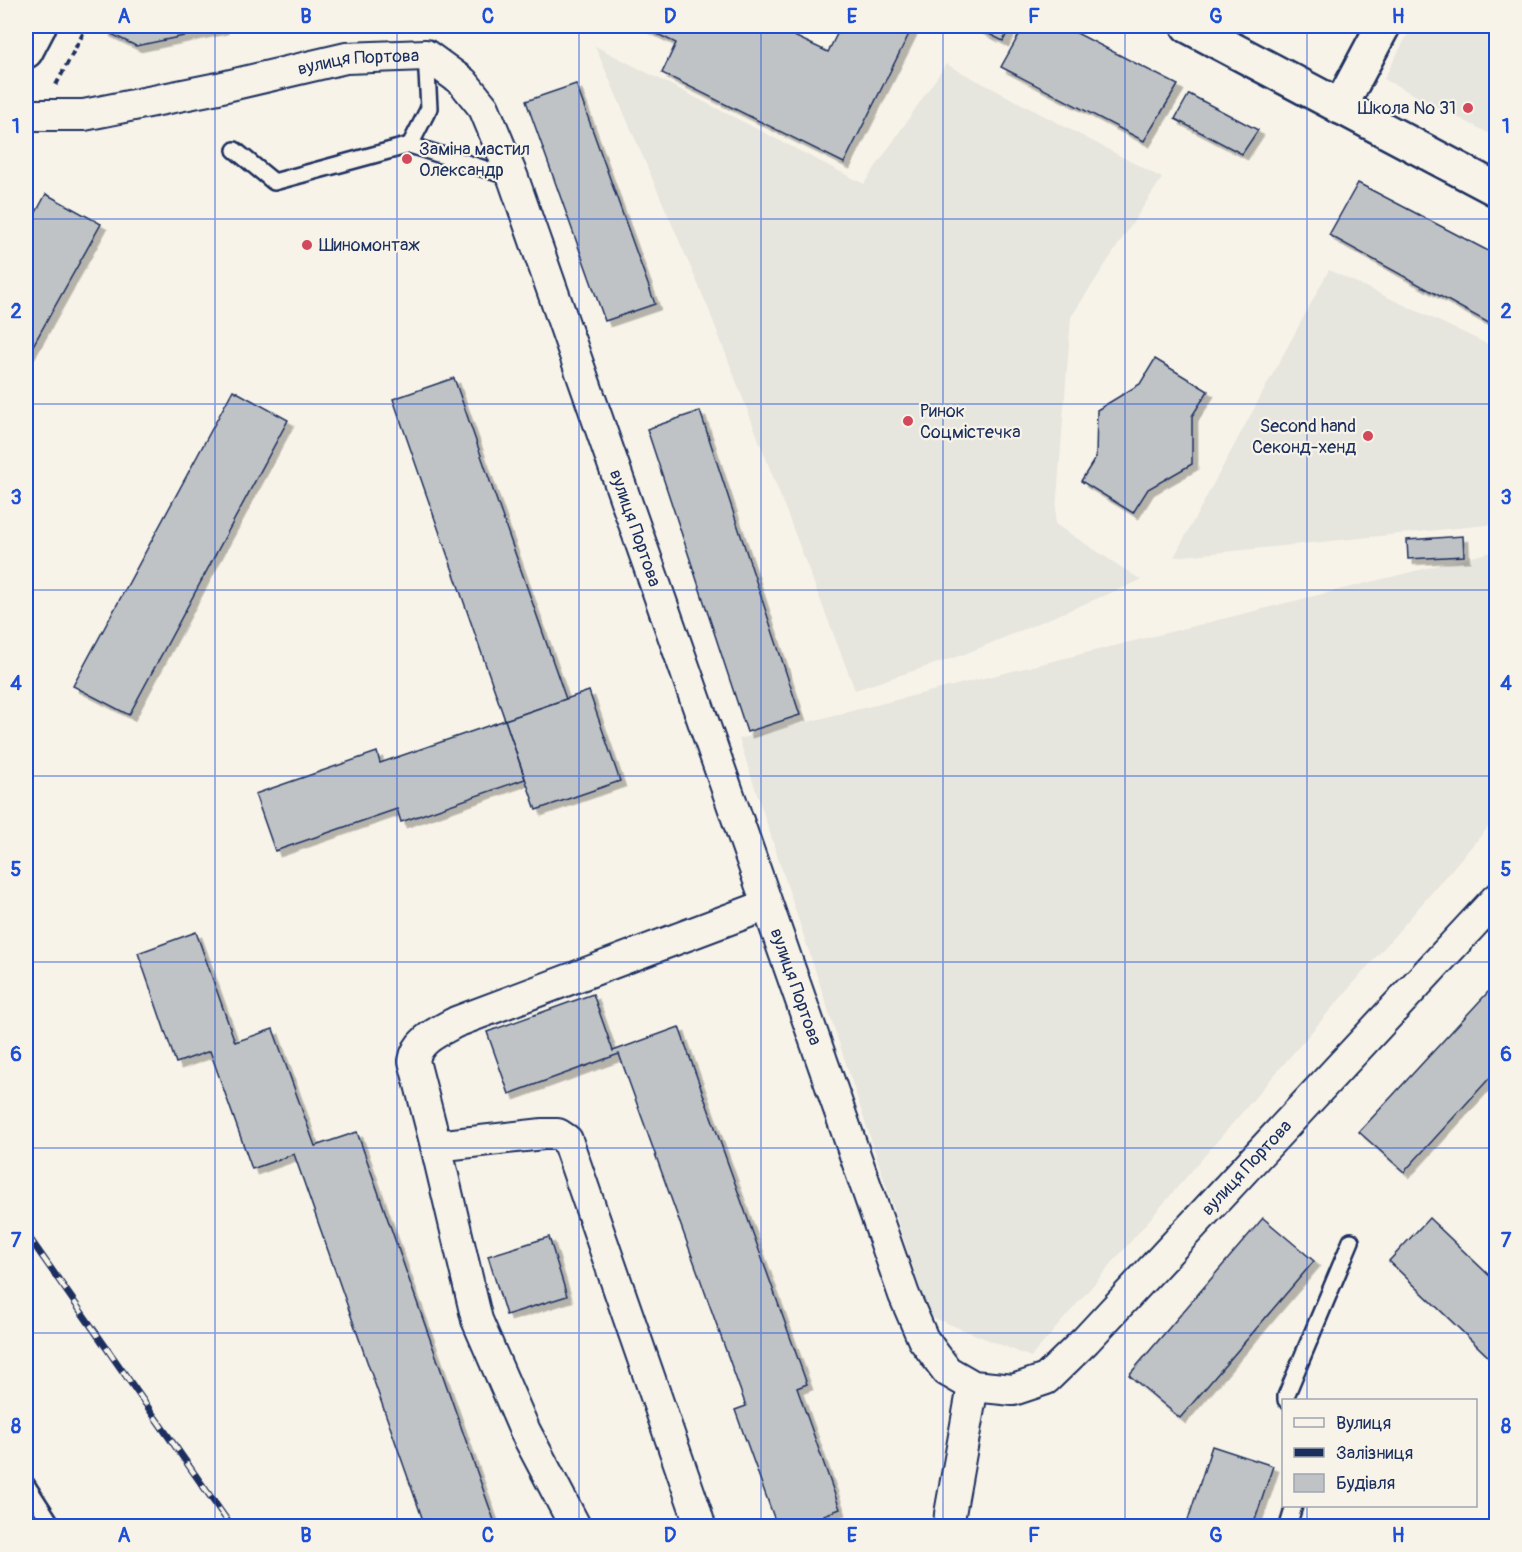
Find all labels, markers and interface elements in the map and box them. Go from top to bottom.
text: A [118,4,131,29]
text: B [300,4,312,29]
text: C [482,4,494,29]
text: D [664,4,677,29]
text: E [847,4,858,29]
text: F [1028,4,1040,29]
text: G [1209,4,1223,29]
text: H [1392,4,1405,29]
street label: вулиця Портова [295,44,420,80]
place label: Школа № 31 [1358,97,1456,120]
marker: Школа № 31 [1461,101,1475,115]
text: 1 [12,114,20,139]
text: 1 [1502,114,1510,139]
place label: Заміна мастил Олександр [419,138,530,182]
marker: Заміна мастил Олександр [400,152,414,166]
place label: Шиномонтаж [319,234,420,257]
marker: Шиномонтаж [300,238,314,252]
text: 2 [10,299,22,324]
text: 2 [1500,299,1512,324]
place label: Ринок Соцмістечка [920,400,1021,444]
marker: Ринок Соцмістечка [901,414,915,428]
place label: Second hand Секонд-хенд [1252,415,1356,459]
marker: Second hand Секонд-хенд [1361,429,1375,443]
street label: вулиця Портова [604,466,667,590]
text: 3 [10,485,22,510]
text: 3 [1500,485,1512,510]
text: 4 [10,671,22,696]
text: 4 [1500,671,1512,696]
text: 5 [11,857,22,882]
text: 5 [1501,857,1512,882]
street label: вулиця Портова [765,925,827,1048]
text: 6 [10,1042,22,1067]
text: 6 [1500,1042,1512,1067]
street label: вулиця Портова [1196,1115,1297,1220]
text: 7 [11,1228,22,1253]
text: 7 [1501,1228,1512,1253]
legend [1282,1399,1477,1507]
text: Вулиця [1336,1412,1391,1435]
text: 8 [11,1414,21,1439]
text: 8 [1501,1414,1511,1439]
text: Залізниця [1336,1442,1413,1465]
text: Будівля [1336,1472,1395,1495]
text: A [118,1523,131,1548]
text: B [300,1523,312,1548]
text: C [482,1523,494,1548]
text: D [664,1523,677,1548]
text: E [847,1523,858,1548]
text: F [1028,1523,1040,1548]
text: G [1209,1523,1223,1548]
text: H [1392,1523,1405,1548]

